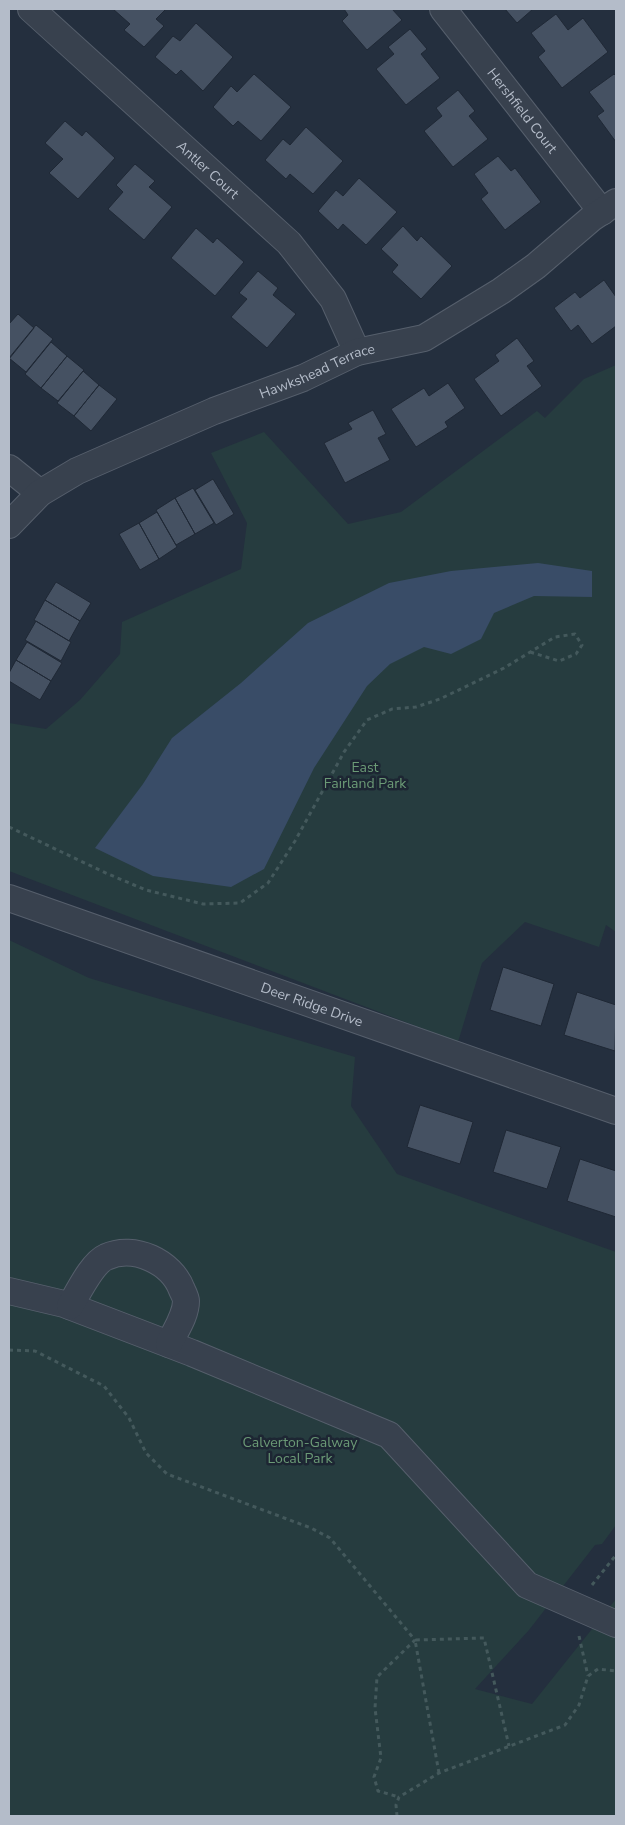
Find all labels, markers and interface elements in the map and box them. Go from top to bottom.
street label: Hershfield Court [483,64,562,158]
street label: Antler Court [172,137,243,203]
street label: Hawkshead Terrace [257,340,377,403]
park label: East Fairland Park [324,758,407,793]
street label: Deer Ridge Drive [258,978,365,1031]
park label: Calverton-Galway Local Park [243,1433,358,1468]

